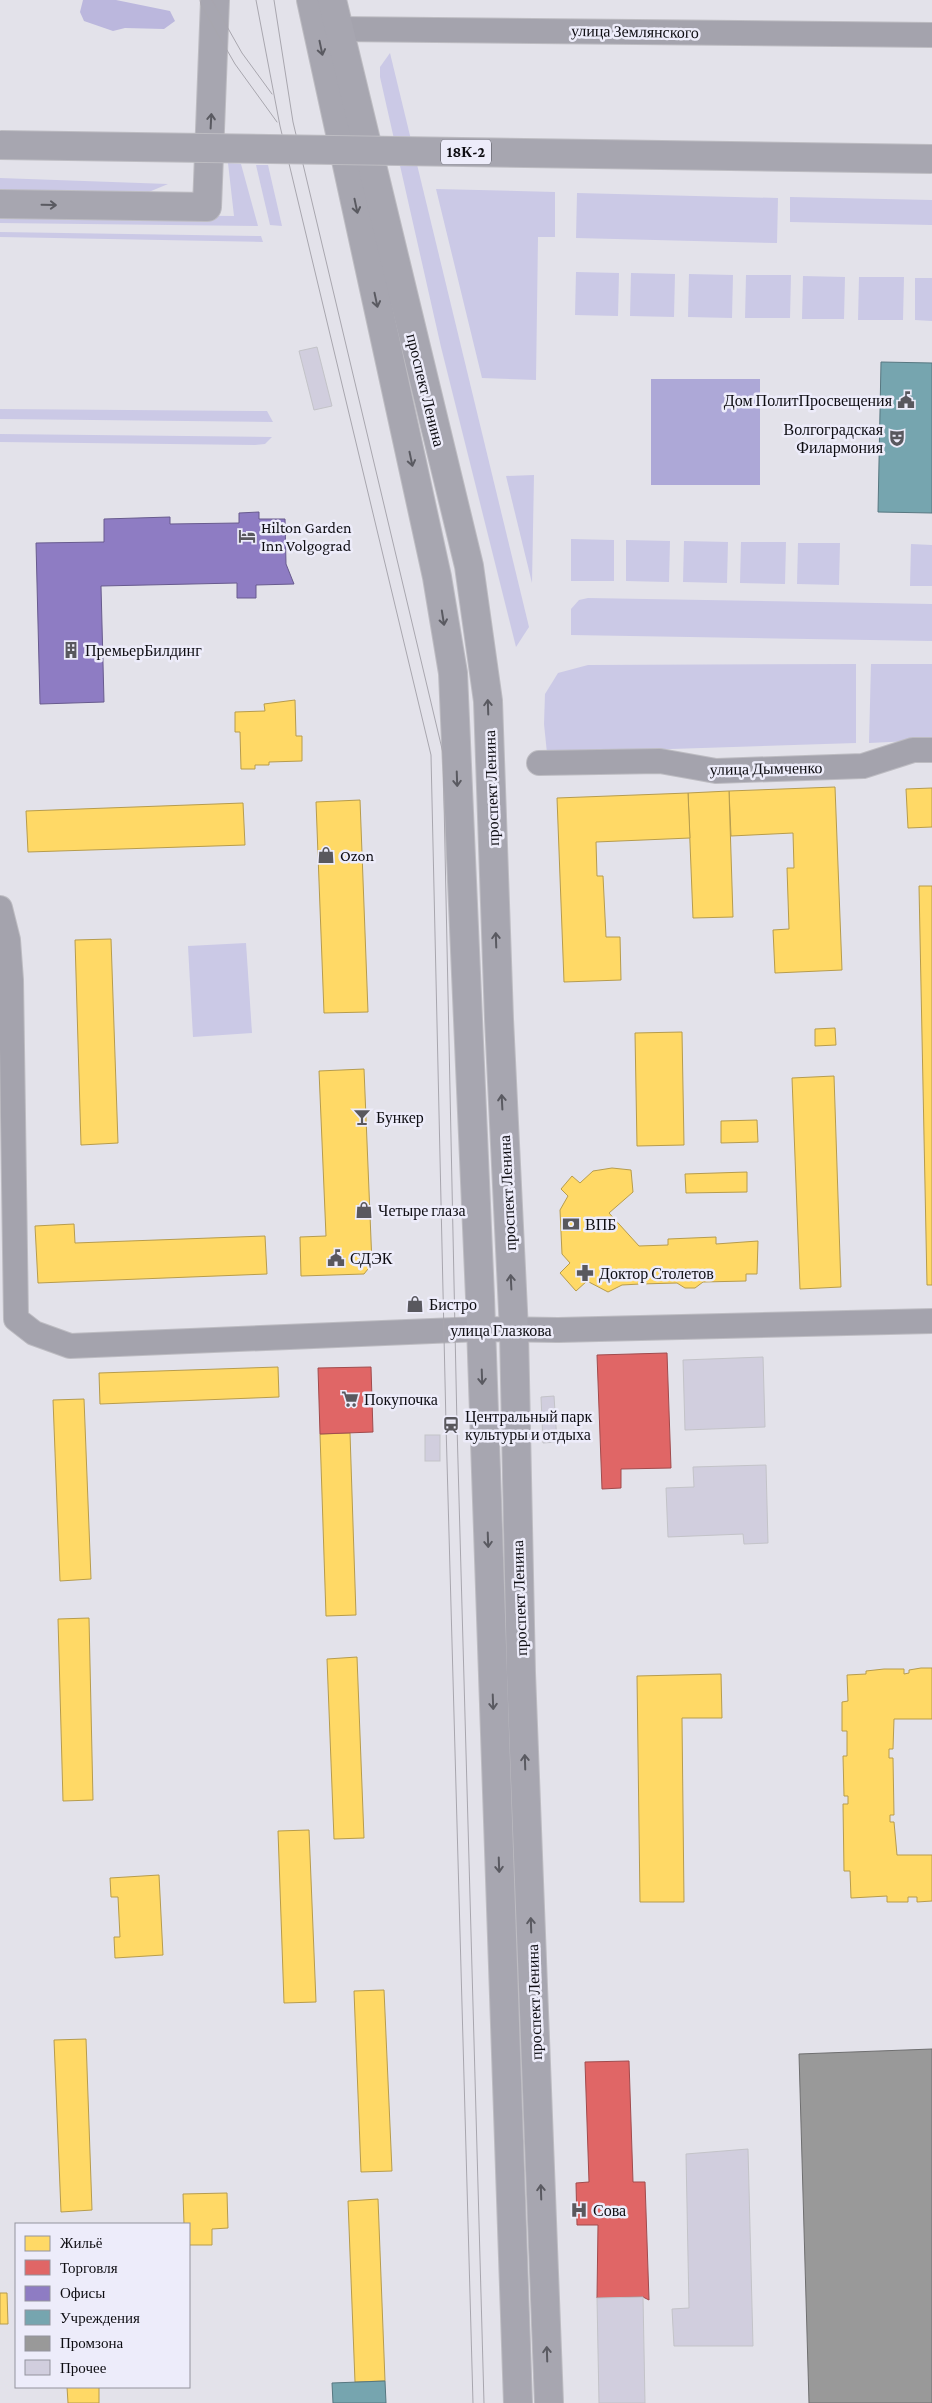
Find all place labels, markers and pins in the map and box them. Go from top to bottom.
public building icon: Дом ПолитПросвещения [896,390,916,410]
place label: Дом ПолитПросвещения [724,392,893,410]
place label: Волгоградская Филармония [783,421,884,457]
theatre icon: Волгоградская Филармония [887,428,907,448]
place label: Hilton Garden Inn Volgograd [261,519,352,555]
hotel icon: Hilton Garden Inn Volgograd [237,526,257,546]
building icon: ПремьерБилдинг [61,640,81,660]
place label: ПремьерБилдинг [85,642,202,660]
shop icon: Ozon [316,845,336,865]
place label: Ozon [340,847,374,864]
bar icon: Бункер [352,1107,372,1127]
place label: Бункер [376,1109,424,1127]
shop icon: Четыре глаза [354,1200,374,1220]
place label: Четыре глаза [378,1202,466,1220]
bank icon: ВПБ [561,1214,581,1234]
place label: ВПБ [585,1216,616,1233]
public building icon: СДЭК [326,1248,346,1268]
place label: СДЭК [350,1250,393,1268]
pharmacy icon: Доктор Столетов [575,1263,595,1283]
place label: Доктор Столетов [599,1265,714,1283]
shop icon: Бистро [405,1294,425,1314]
place label: Бистро [429,1296,477,1314]
supermarket icon: Покупочка [340,1389,360,1409]
place label: Покупочка [364,1391,438,1409]
place label: Центральный парк культуры и отдыха [465,1408,592,1444]
station icon: Центральный парк культуры и отдыха [441,1415,461,1435]
hospital icon: Сова [569,2200,589,2220]
place label: Сова [593,2202,626,2219]

